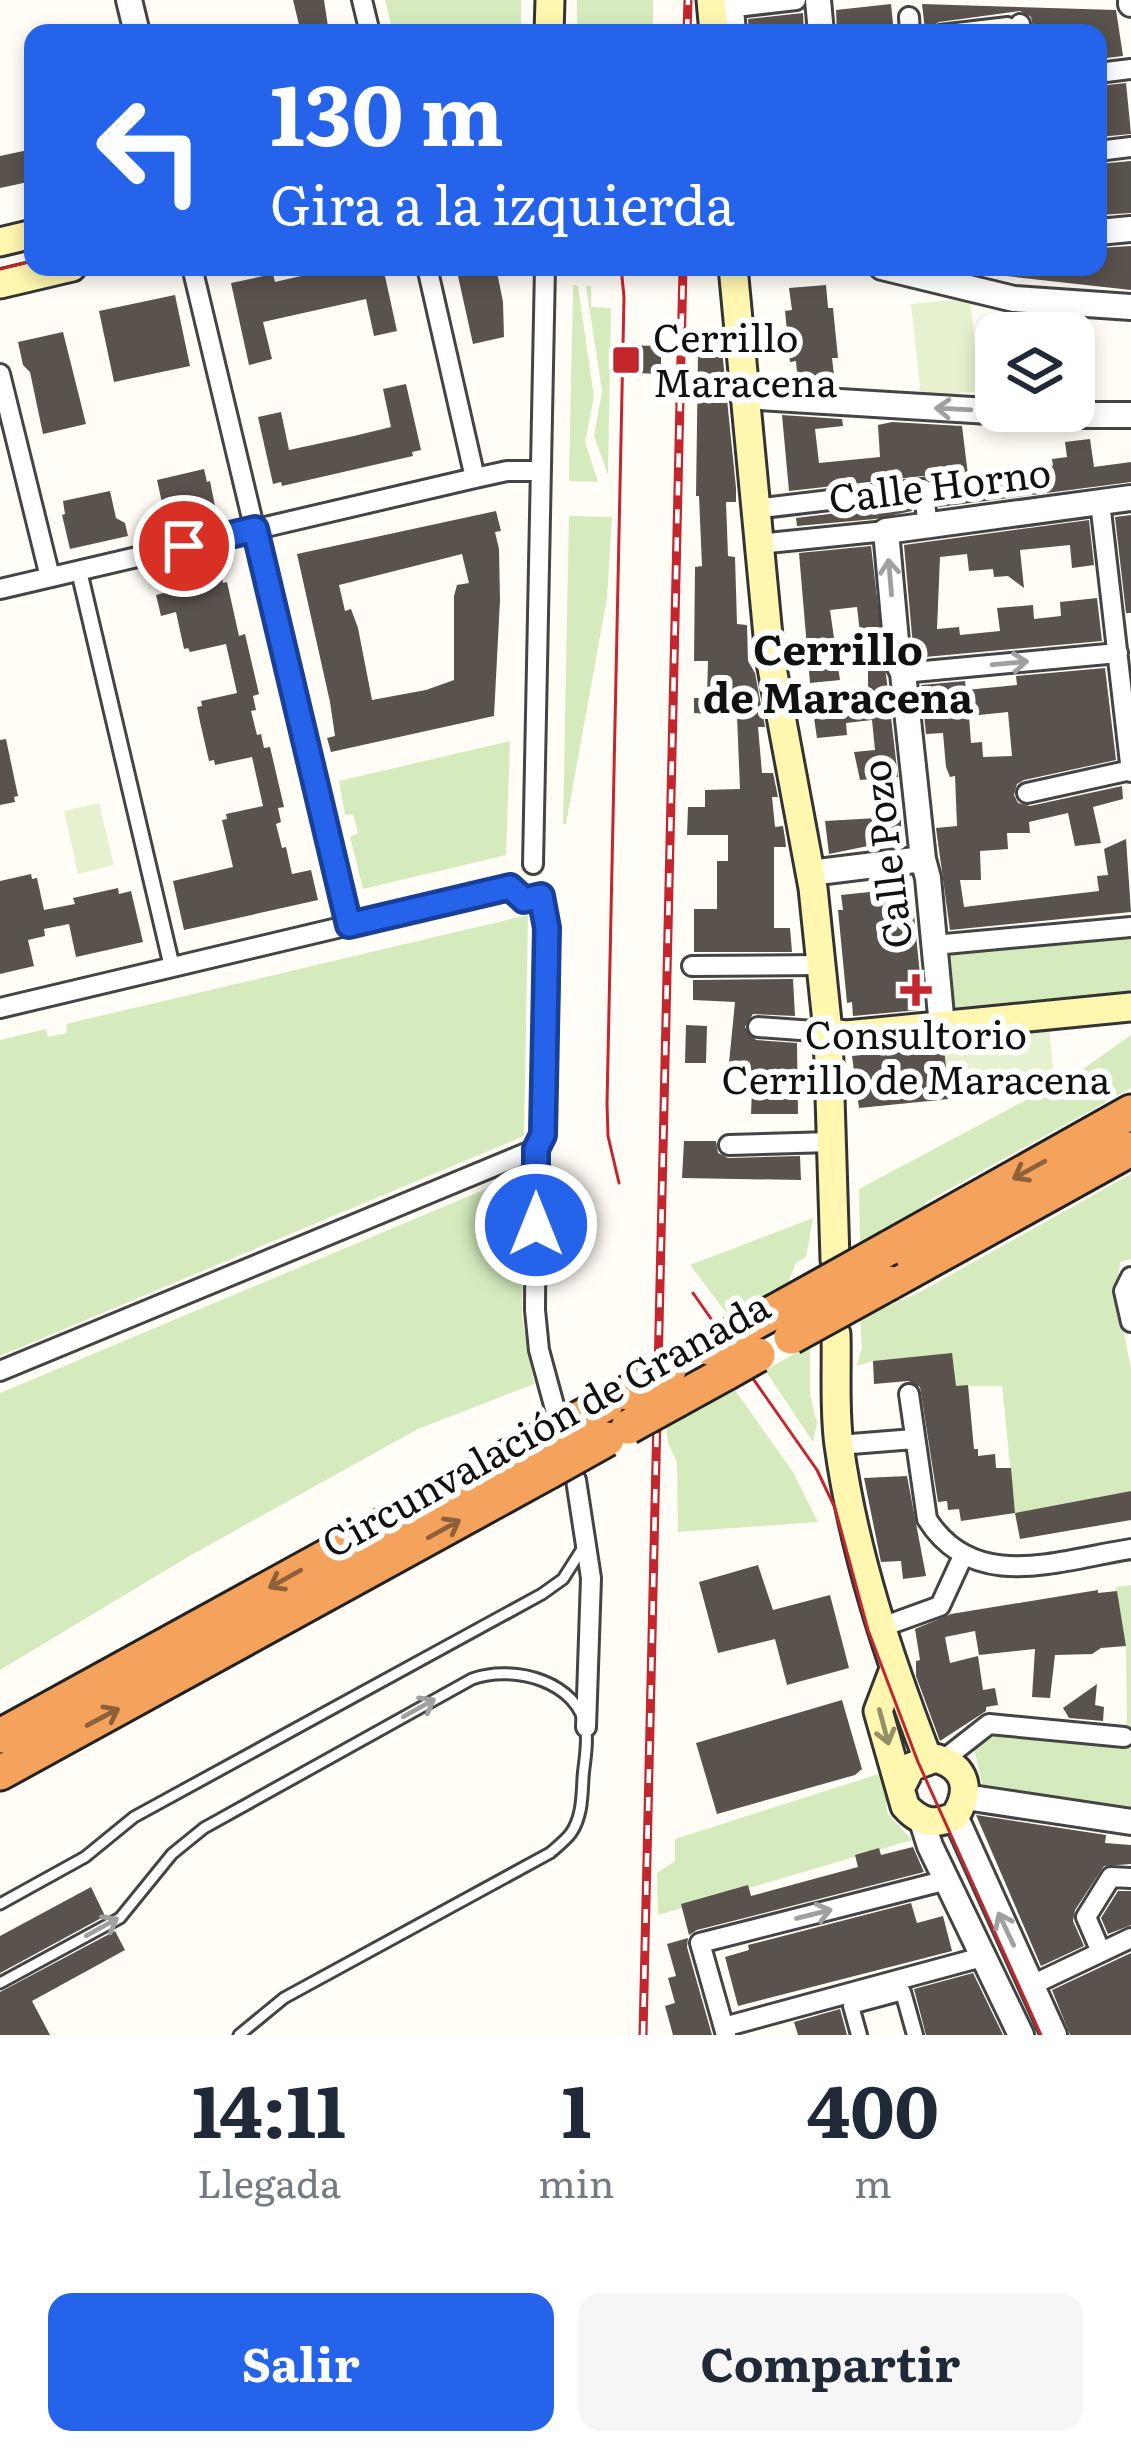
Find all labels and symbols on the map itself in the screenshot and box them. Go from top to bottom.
place label: Cerrillo Maracena [653,306,837,409]
marker: Cerrillo Maracena [610,344,642,376]
one-way arrow [934,397,973,420]
street label: Calle Horno [825,441,1054,525]
pin [133,495,235,597]
one-way arrow [879,558,902,597]
district label: Cerrillo de Maracena [703,616,974,726]
one-way arrow [990,651,1029,674]
street label: Calle Pozo [844,757,924,952]
marker: Consultorio Cerrillo de Maracena [900,974,932,1006]
place label: Consultorio Cerrillo de Maracena [721,1003,1111,1106]
one-way arrow [1012,1159,1047,1182]
position arrow [473,1162,599,1288]
street label: Circunvalación de Granada [310,1275,779,1570]
one-way arrow [426,1517,461,1540]
one-way arrow [268,1568,303,1591]
one-way arrow [401,1696,436,1719]
one-way arrow [84,1705,119,1728]
one-way arrow [874,1707,896,1745]
one-way arrow [794,1902,832,1924]
one-way arrow [994,1912,1016,1948]
one-way arrow [84,1915,119,1938]

